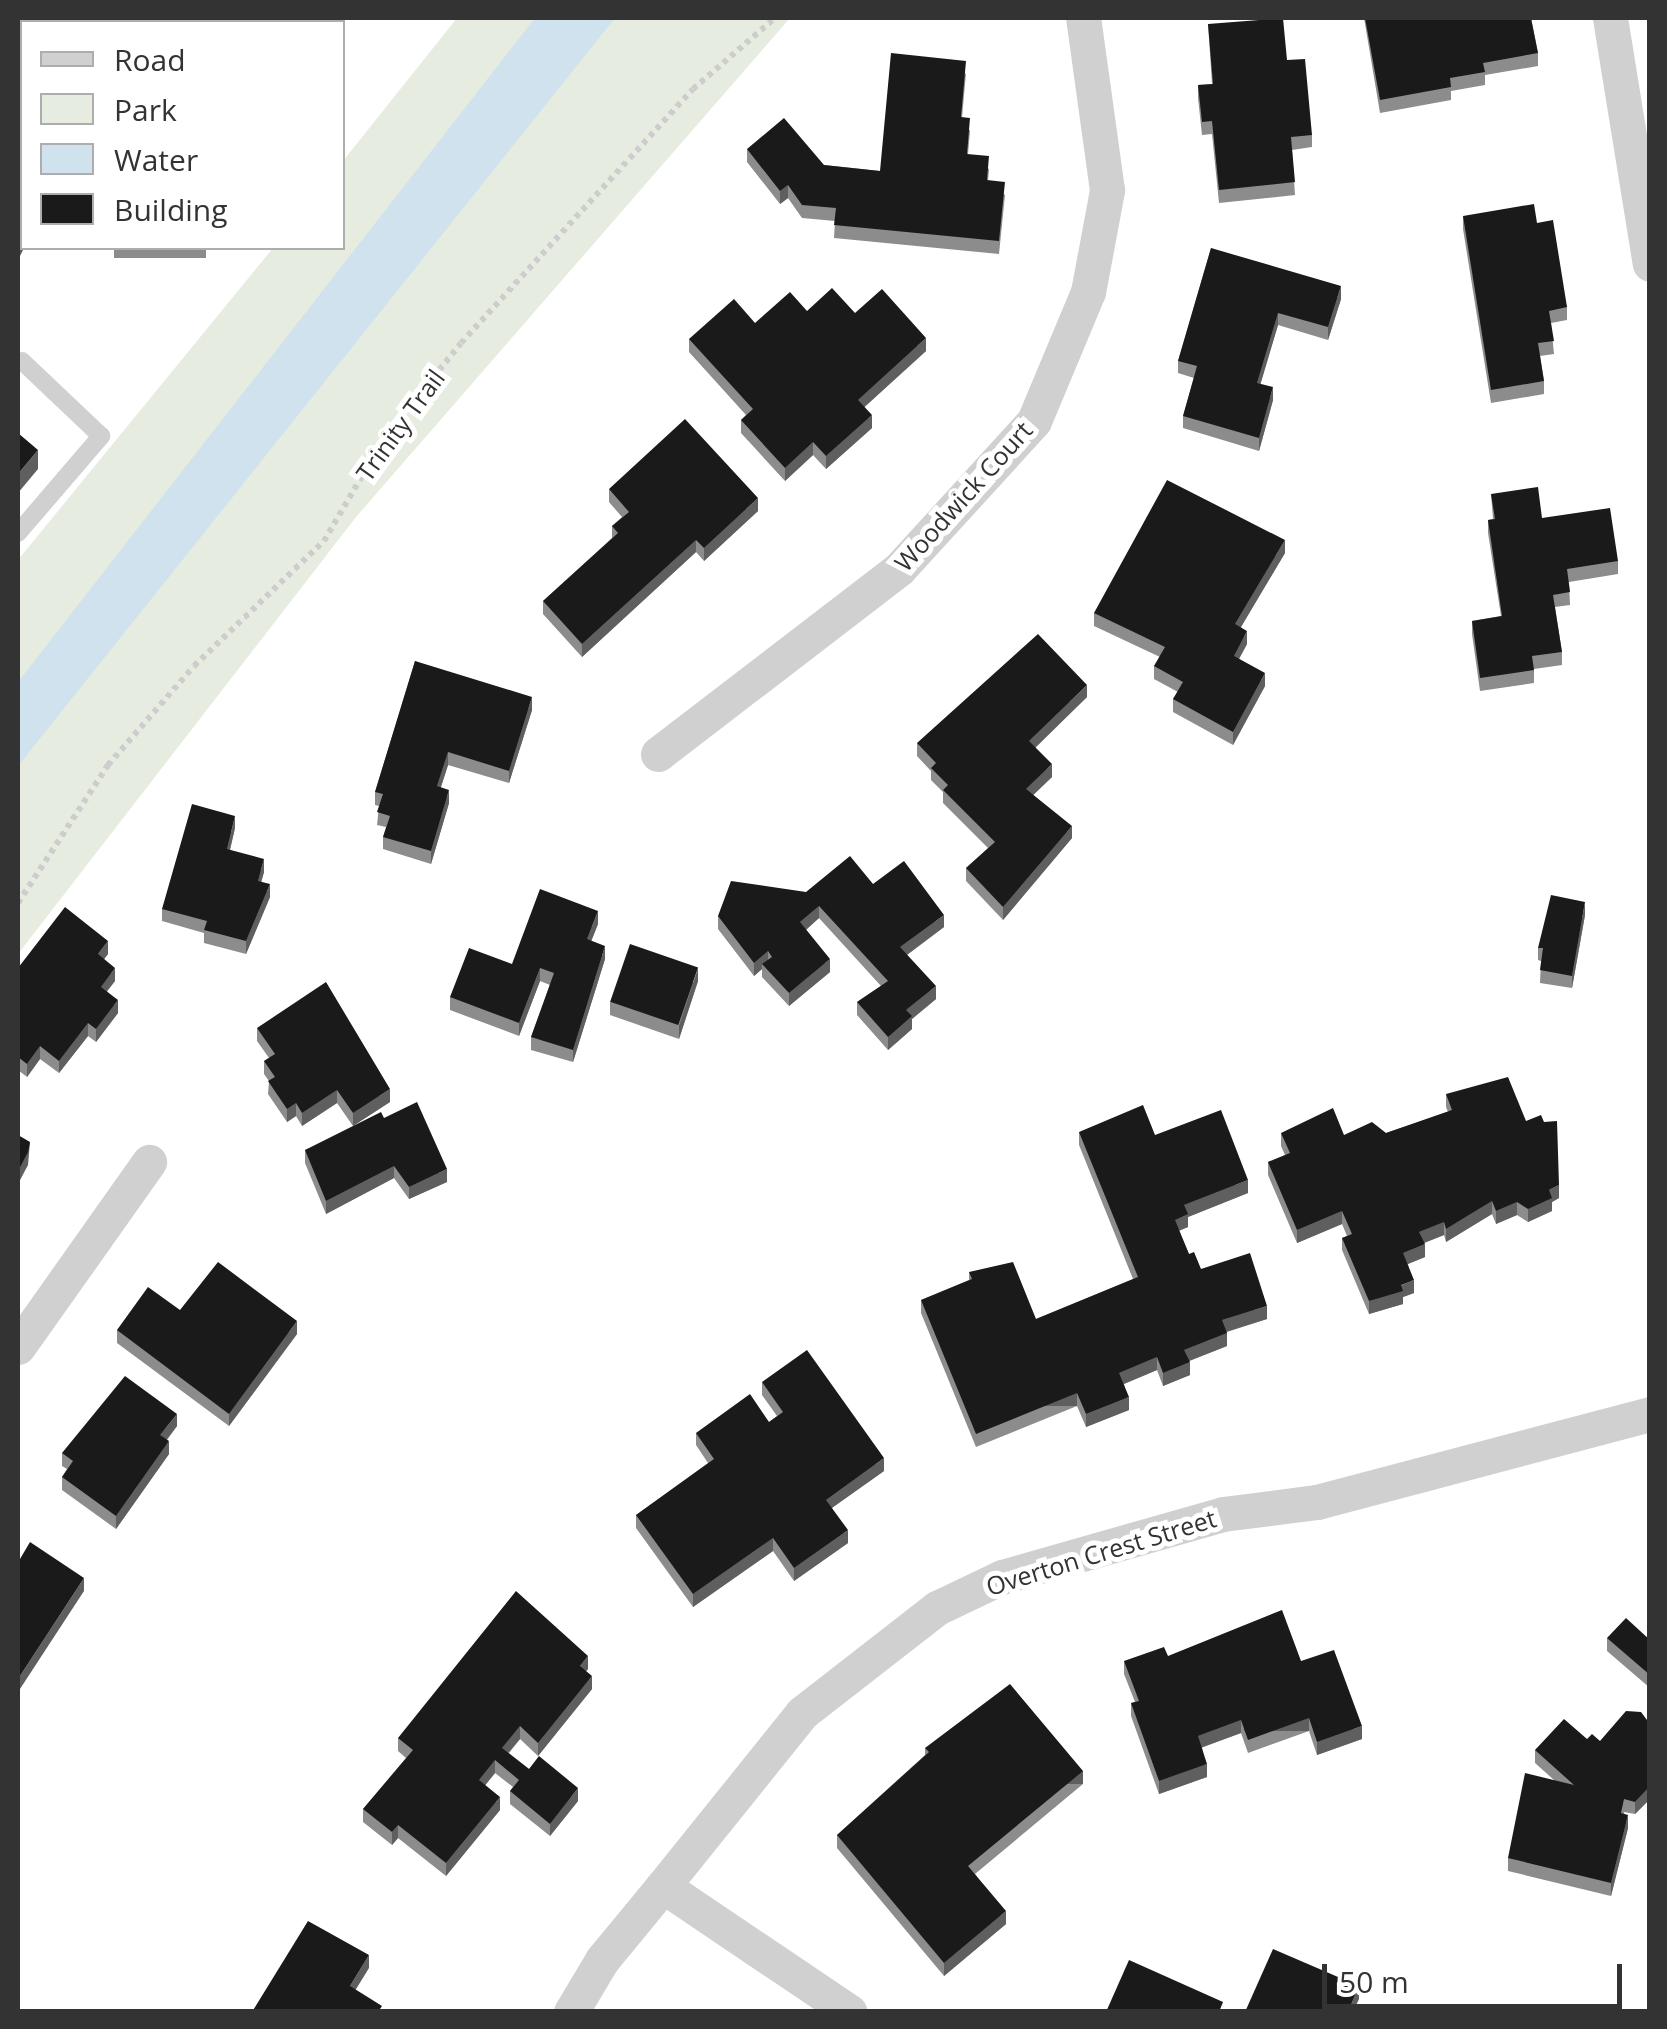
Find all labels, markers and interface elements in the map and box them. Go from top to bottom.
legend [20,20,345,250]
text: Road [114,39,186,80]
text: Park [114,89,177,130]
text: Water [114,139,198,180]
text: Building [114,189,228,230]
street label: Trinity Trail [350,363,450,487]
street label: Woodwick Court [888,415,1038,577]
street label: Overton Crest Street [982,1503,1220,1601]
scale bar [1327,1944,1627,2006]
text: 50 m [1339,1961,1409,2002]

